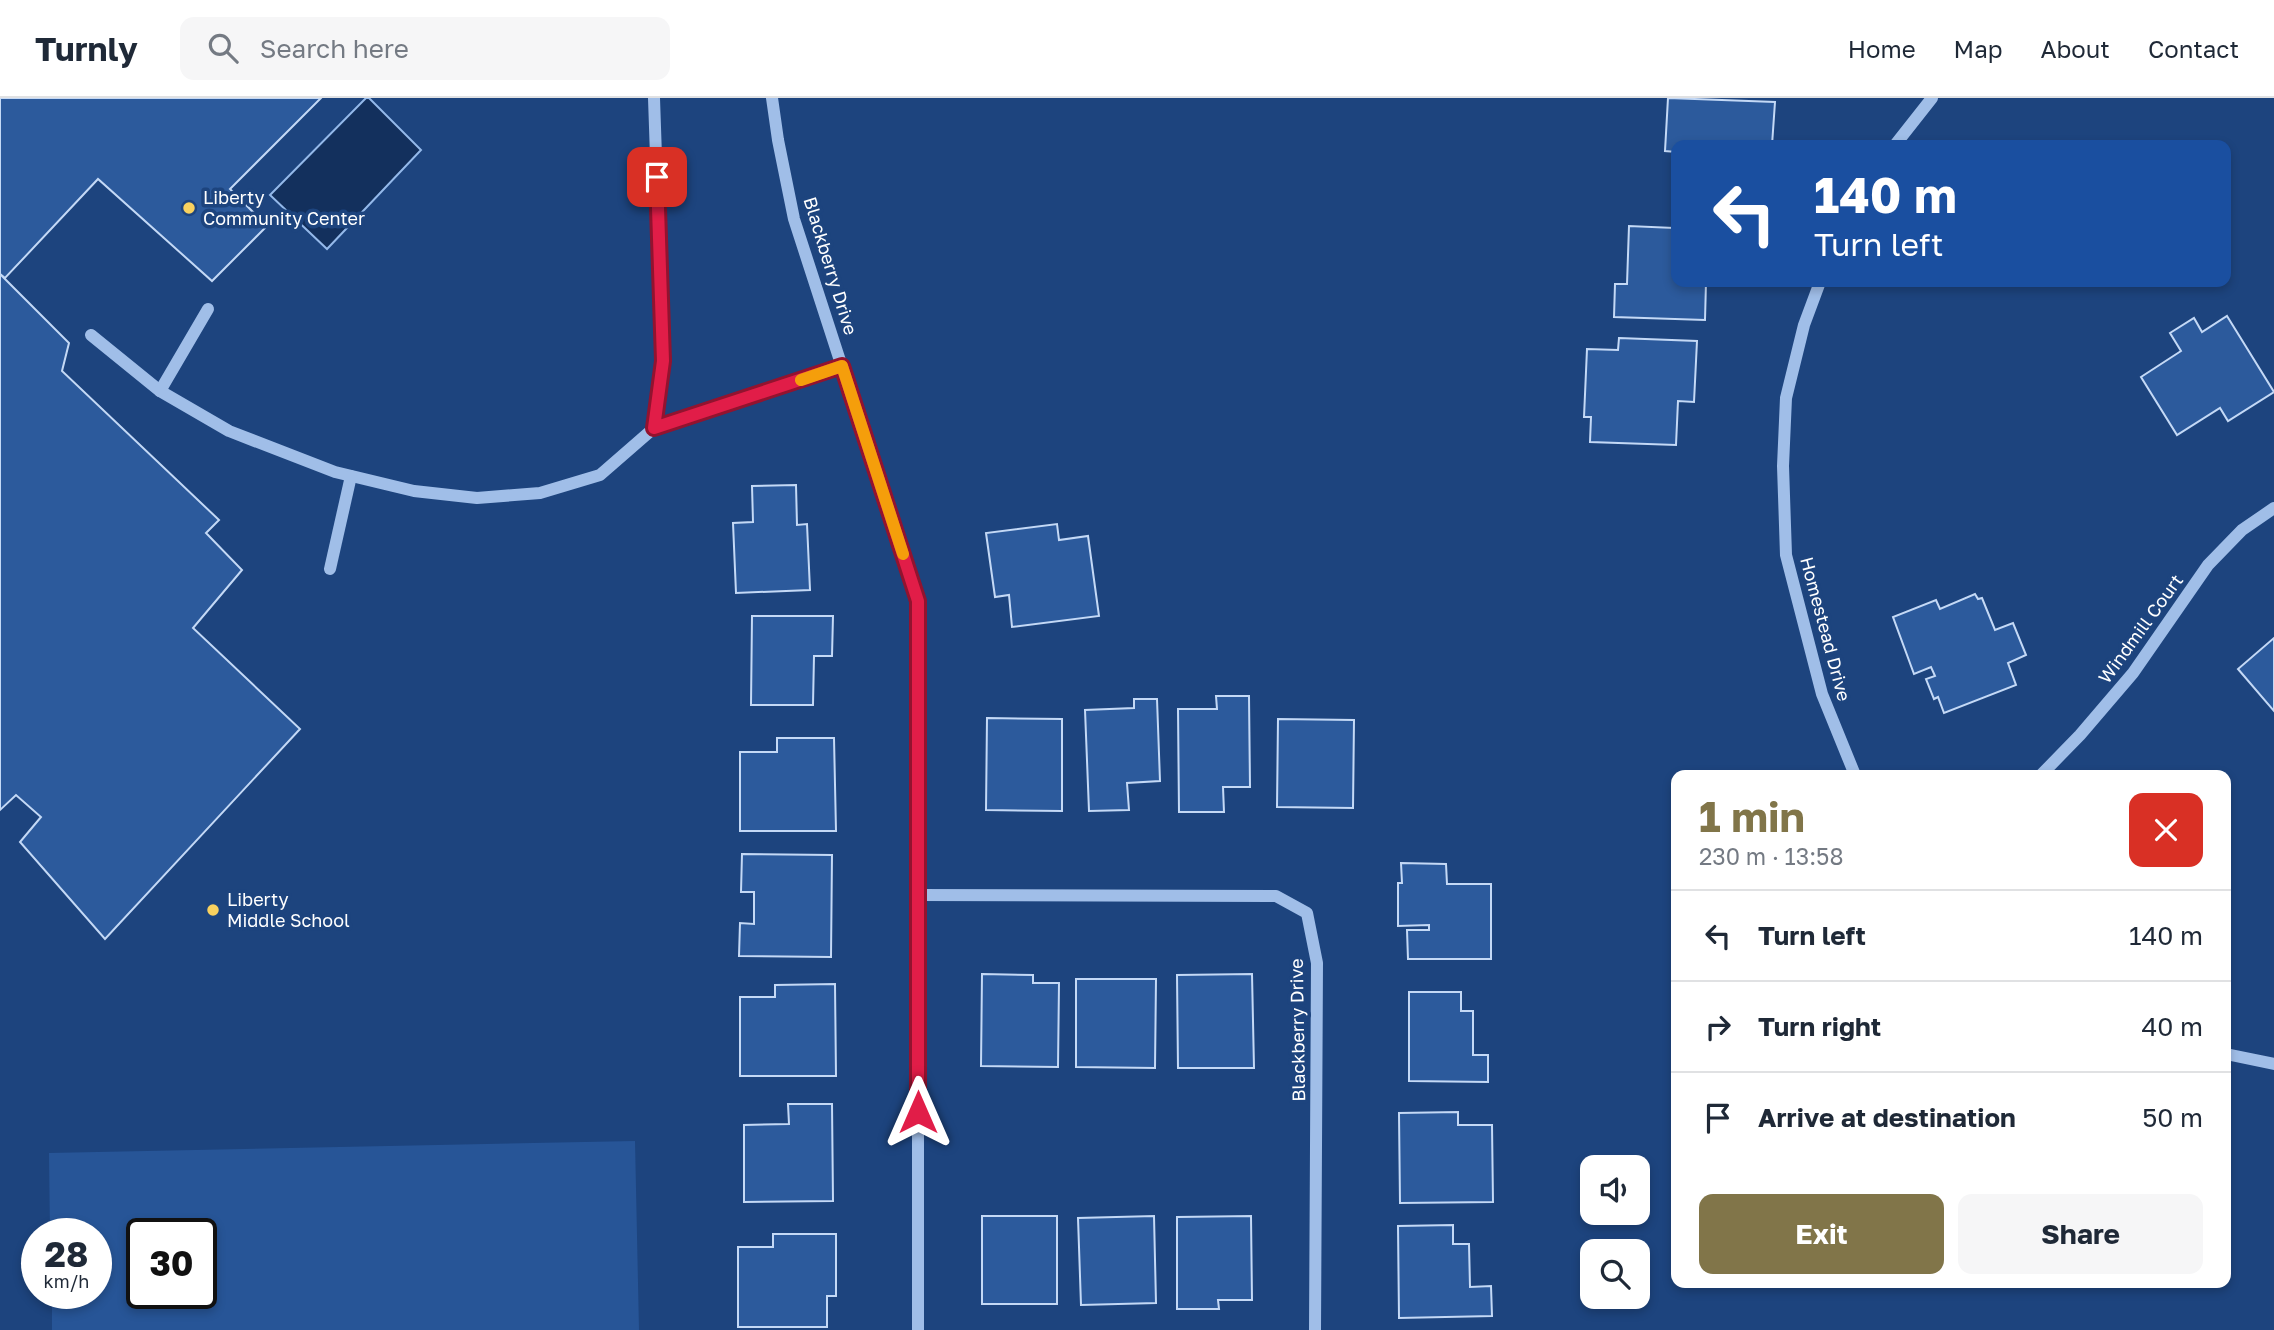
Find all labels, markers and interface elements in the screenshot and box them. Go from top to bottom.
search box [180,17,670,80]
text: Turnly [35,29,138,68]
icon: search [204,29,242,67]
text: Search here [260,33,409,64]
text: Home [1848,34,1916,63]
text: Map [1954,34,2003,63]
text: About [2041,34,2110,63]
text: Contact [2148,34,2239,63]
pin [627,147,687,207]
icon: arrive [638,158,676,196]
text: 140 m [1814,165,1957,224]
icon: left [1699,168,1790,259]
place label: Liberty Community Center [203,186,365,229]
street label: Blackberry Drive [799,194,862,337]
marker: Liberty Community Center [181,200,197,216]
text: Turn left [1814,225,1943,263]
street label: Homestead Drive [1796,554,1856,703]
street label: Windmill Court [2093,570,2187,687]
text: 1 min [1699,791,1805,841]
button: close [2129,793,2203,867]
text: 230 m · 13:58 [1699,842,1843,870]
place label: Liberty Middle School [227,888,350,931]
marker: Liberty Middle School [205,902,221,918]
icon: left [1699,917,1737,955]
text: Turn left [1758,920,1866,951]
text: 140 m [2129,920,2203,951]
street label: Blackberry Drive [1285,958,1309,1102]
icon: right [1699,1008,1737,1046]
text: Turn right [1758,1011,1881,1042]
text: 40 m [2142,1011,2203,1042]
position arrow [881,1075,955,1149]
icon: arrive [1699,1099,1737,1137]
text: Arrive at destination [1758,1102,2016,1133]
text: 50 m [2142,1102,2203,1133]
map controls [1580,1155,1650,1309]
button: sound [1580,1155,1650,1225]
button: Exit [1699,1194,1944,1274]
button: Share [1958,1194,2203,1274]
speed limit sign: 30 [126,1218,217,1309]
text: 28 [45,1233,88,1275]
button: search [1580,1239,1650,1309]
text: km/h [44,1270,89,1292]

